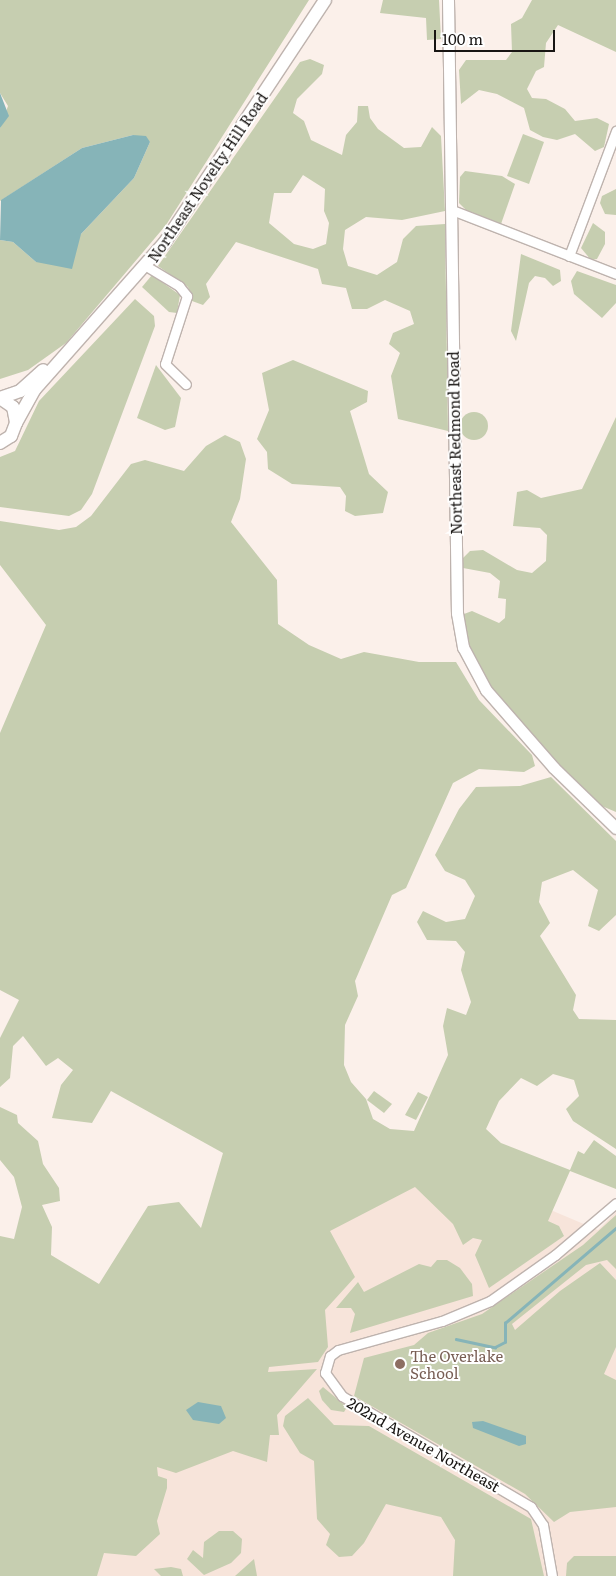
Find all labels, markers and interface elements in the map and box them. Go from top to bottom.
scale bar [436,20,557,52]
text: 100 m [442,27,483,50]
street label: Northeast Novelty Hill Road [143,89,271,265]
street label: Northeast Redmond Road [443,351,465,535]
place label: The Overlake School [410,1346,503,1381]
marker: The Overlake School [394,1358,406,1370]
street label: 202nd Avenue Northeast [344,1393,504,1495]

